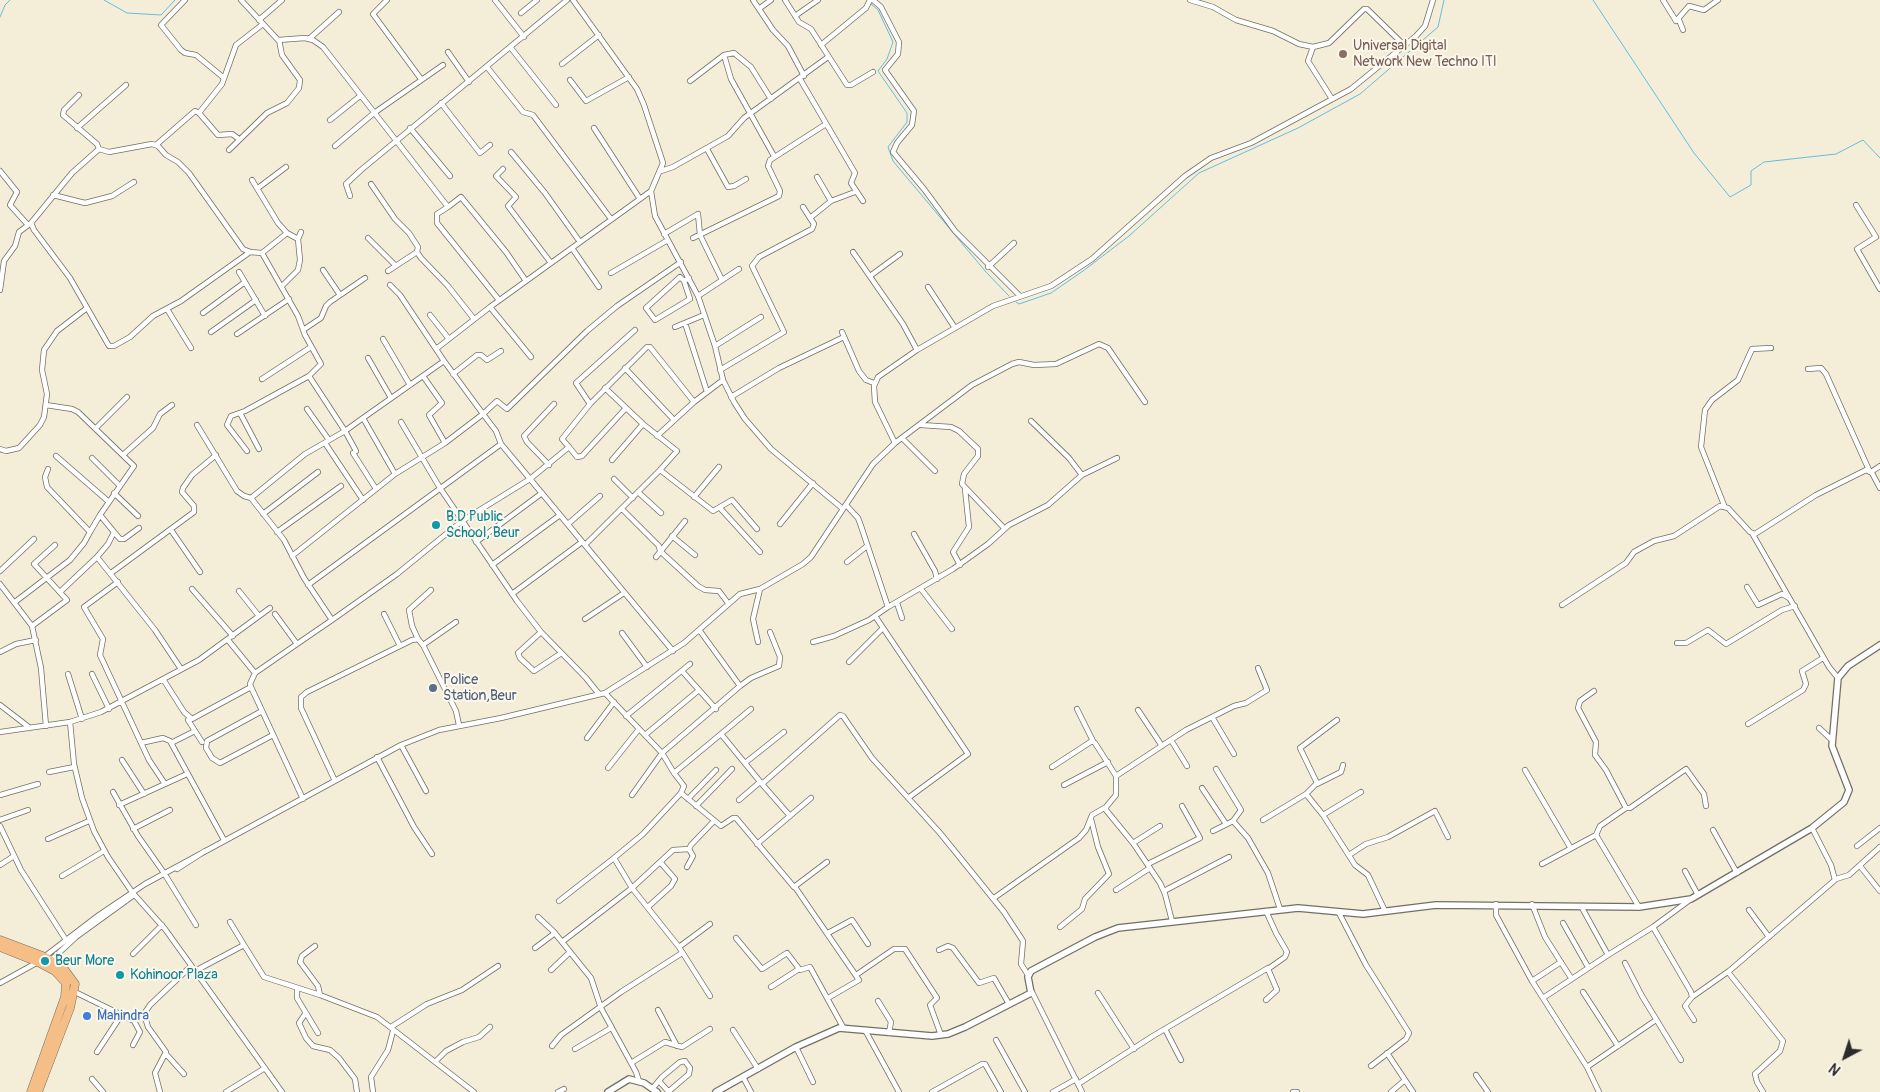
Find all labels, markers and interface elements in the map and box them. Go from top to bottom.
place label: Universal Digital Network New Techno ITI [1353,38,1497,70]
marker: Universal Digital Network New Techno ITI [1337,48,1349,60]
place label: B.D Public School, Beur [446,509,520,542]
marker: B.D Public School, Beur [430,519,442,531]
place label: Police Station,Beur [443,672,517,704]
marker: Police Station,Beur [427,682,439,694]
place label: Beur More [55,953,114,969]
marker: Beur More [39,955,51,967]
place label: Kohinoor Plaza [130,967,218,983]
marker: Kohinoor Plaza [114,969,126,981]
place label: Mahindra [97,1008,149,1024]
marker: Mahindra [81,1010,93,1022]
north arrow [1820,1032,1870,1082]
text: N [1826,1059,1844,1078]

